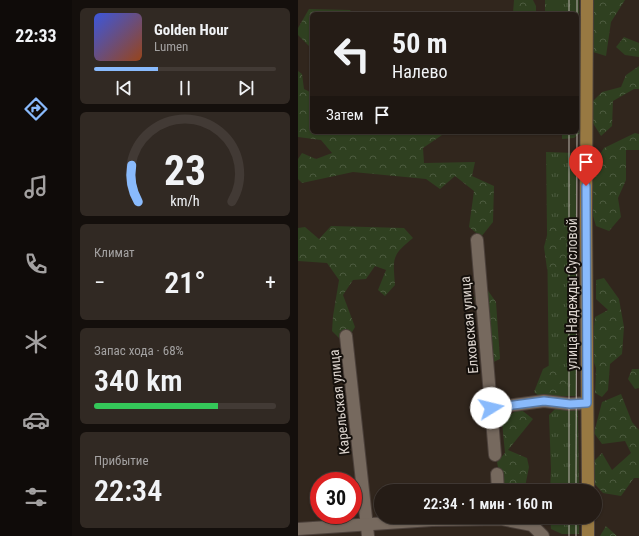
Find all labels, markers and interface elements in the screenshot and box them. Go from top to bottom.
text: Golden Hour [154,21,229,39]
text: 22:33 [15,25,57,46]
text: 50 m [392,27,448,60]
icon: left [326,28,378,80]
text: Lumen [154,39,188,54]
text: Налево [392,61,448,82]
icon: previous [113,77,135,99]
icon: pause [174,77,196,99]
icon: next [235,77,257,99]
icon: directions [22,95,50,123]
icon: arrive [371,104,393,126]
text: Затем [326,106,363,124]
pin [569,145,603,186]
text: 23 [164,146,206,195]
icon: arrive [575,151,597,173]
icon: music [22,173,50,201]
text: km/h [170,193,200,209]
street label: улица Надежды Сусловой [564,218,580,370]
text: Климат [94,245,135,260]
icon: phone [22,250,50,278]
text: 21° [164,265,206,300]
text: − [94,270,105,295]
text: + [265,270,276,295]
street label: Елховская улица [457,276,481,374]
icon: climate [22,328,50,356]
text: Запас хода · 68% [94,343,184,358]
street label: Карельская улица [326,349,352,455]
text: 340 km [94,363,183,398]
position arrow [470,387,512,429]
icon: car [22,406,50,434]
text: Прибытие [94,453,149,468]
speed limit sign: 30 [310,472,362,524]
text: 22:34 [94,473,162,508]
icon: filters [22,483,50,511]
text: 22:34 · 1 мин · 160 m [423,495,553,513]

